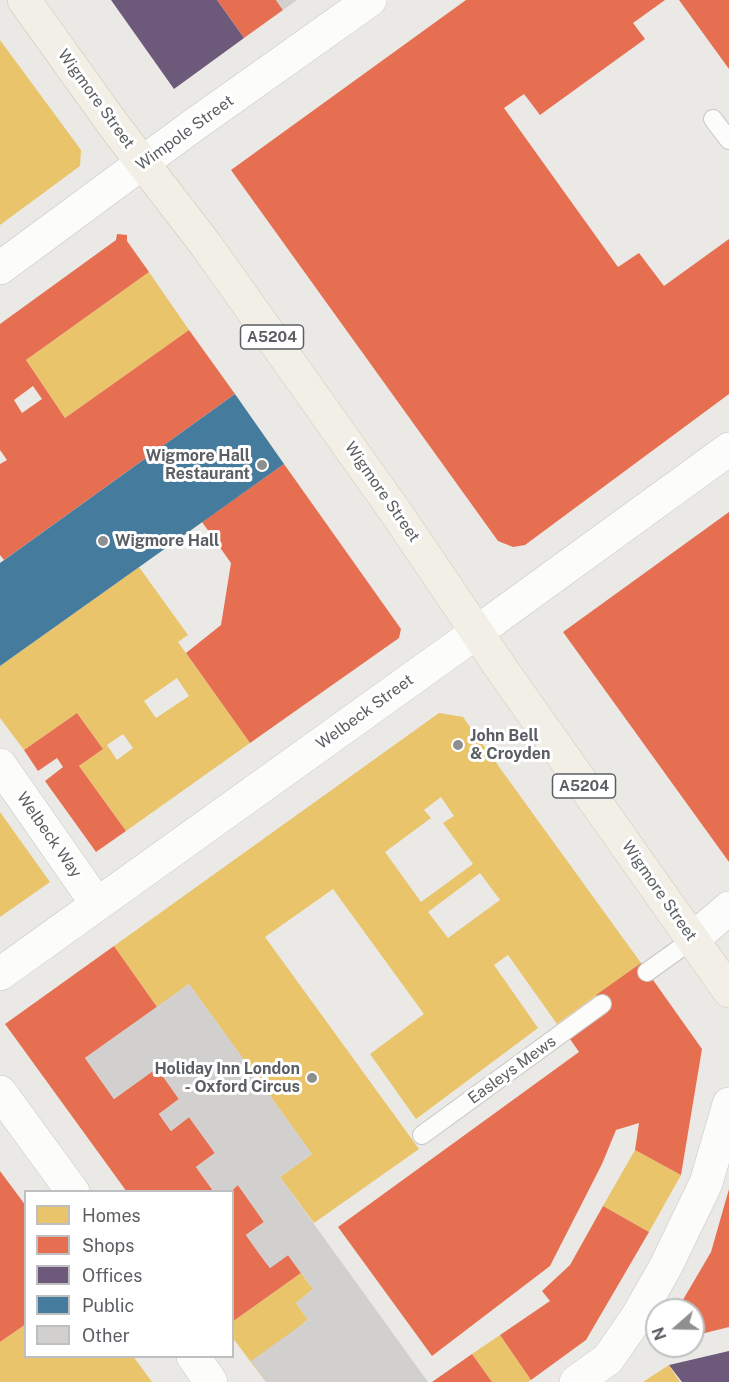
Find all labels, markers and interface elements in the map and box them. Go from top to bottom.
street label: Wigmore Street [54,46,138,152]
street label: Wimpole Street [132,91,238,175]
road number: A5204 [240,325,304,349]
street label: Wigmore Street [340,438,424,546]
place label: Wigmore Hall Restaurant [146,446,250,484]
marker: Wigmore Hall Restaurant [255,458,269,472]
place label: Wigmore Hall [115,531,219,551]
marker: Wigmore Hall [96,534,110,548]
street label: Welbeck Street [313,670,417,754]
place label: John Bell & Croyden [470,726,550,764]
marker: John Bell & Croyden [451,738,465,752]
road number: A5204 [552,774,616,798]
street label: Welbeck Way [12,788,86,882]
street label: Wigmore Street [617,837,701,945]
street label: Easleys Mews [464,1032,560,1108]
place label: Holiday Inn London - Oxford Circus [154,1059,300,1097]
marker: Holiday Inn London - Oxford Circus [305,1071,319,1085]
legend [24,1190,234,1358]
text: Homes [82,1205,141,1226]
text: Shops [82,1235,134,1256]
text: Offices [82,1265,142,1286]
text: Public [82,1295,134,1316]
north arrow [645,1298,705,1358]
text: Other [82,1325,130,1346]
text: N [648,1325,671,1343]

